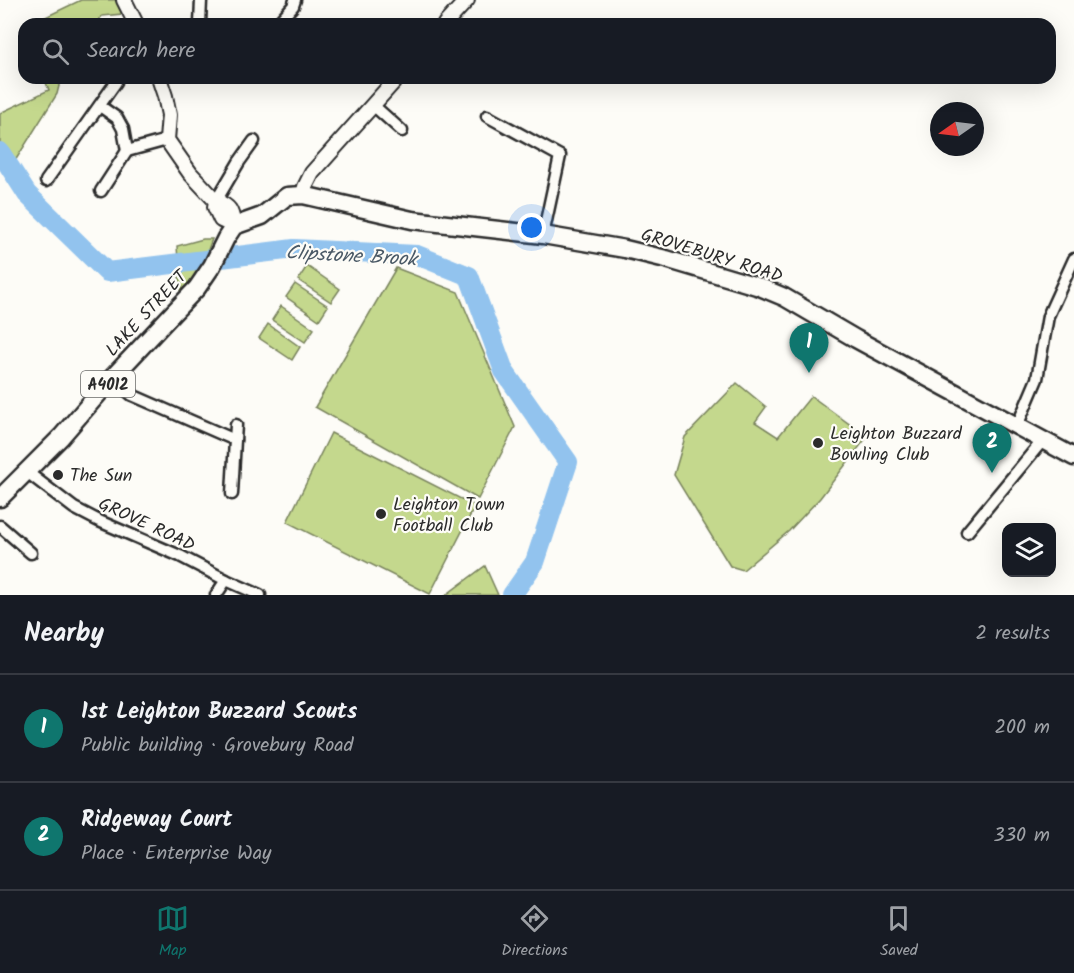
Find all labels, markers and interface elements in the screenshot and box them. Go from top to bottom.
search box [18,18,1056,84]
text: Search here [87,34,195,69]
icon: search [39,35,72,68]
north arrow [930,102,984,156]
your location [517,213,546,242]
street label: GROVEBURY ROAD [637,221,786,292]
water label: Clipstone Brook [285,238,420,277]
street label: LAKE STREET [99,263,196,364]
pin: 1 [790,324,828,373]
road number: A4012 [81,371,135,397]
place label: Leighton Buzzard Bowling Club [830,420,963,470]
pin: 2 [972,424,1012,473]
marker: Leighton Buzzard Bowling Club [811,436,825,450]
place label: The Sun [70,462,132,491]
marker: The Sun [51,468,65,482]
street label: GROVE ROAD [93,490,200,561]
place label: Leighton Town Football Club [393,491,505,541]
marker: Leighton Town Football Club [374,507,388,521]
map controls [1002,523,1056,577]
button: layers [1002,523,1056,577]
text: Nearby [24,613,104,655]
text: 2 results [975,618,1050,650]
text: 1st Leighton Buzzard Scouts [81,695,357,730]
text: 1 [40,712,47,744]
text: 200 m [994,712,1050,744]
text: Public building · Grovebury Road [81,730,354,762]
text: Ridgeway Court [81,803,232,838]
text: 2 [38,820,49,852]
text: 330 m [993,820,1050,852]
text: Place · Enterprise Way [81,838,271,870]
tab: Map [156,902,189,963]
tab: Directions [501,902,568,963]
tab: Saved [880,902,918,963]

